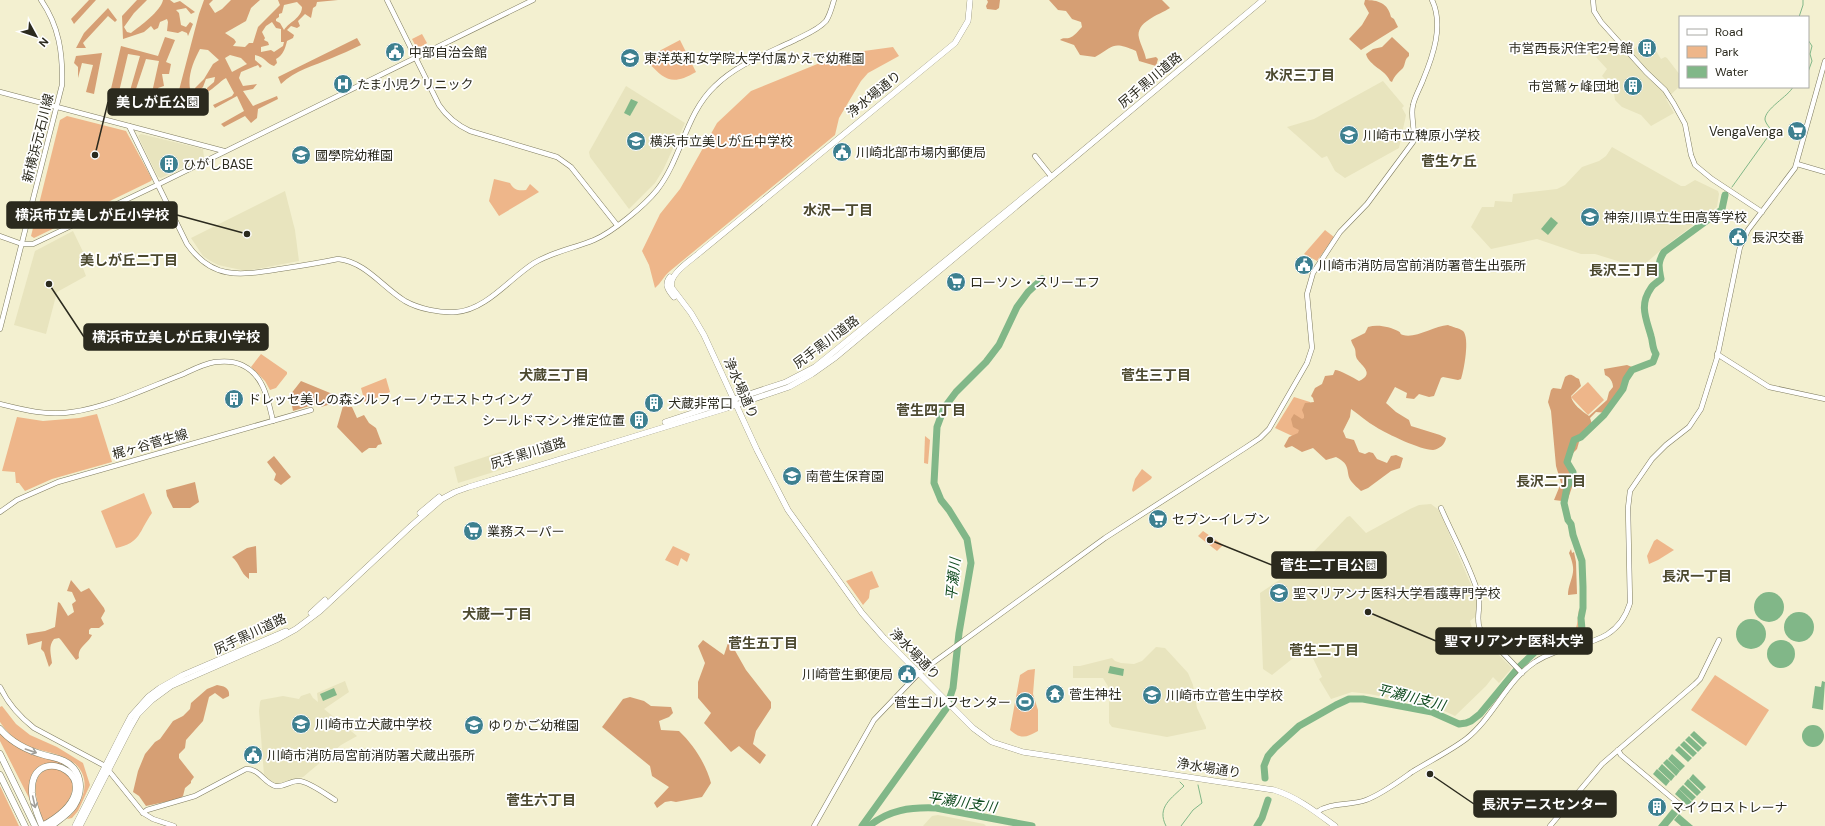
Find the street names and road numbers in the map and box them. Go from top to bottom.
street label: 尻手黒川道路 [1115,48,1185,112]
street label: 浄水場通り [843,67,905,121]
street label: 新横浜元石川線 [19,92,57,184]
street label: 尻手黒川道路 [790,312,862,372]
street label: 浄水場通り [720,355,762,421]
street label: 梶ヶ谷菅生線 [110,425,190,463]
street label: 尻手黒川道路 [488,433,568,473]
street label: 尻手黒川道路 [211,610,289,658]
street label: 浄水場通り [886,625,944,683]
street label: 浄水場通り [1176,755,1242,781]

